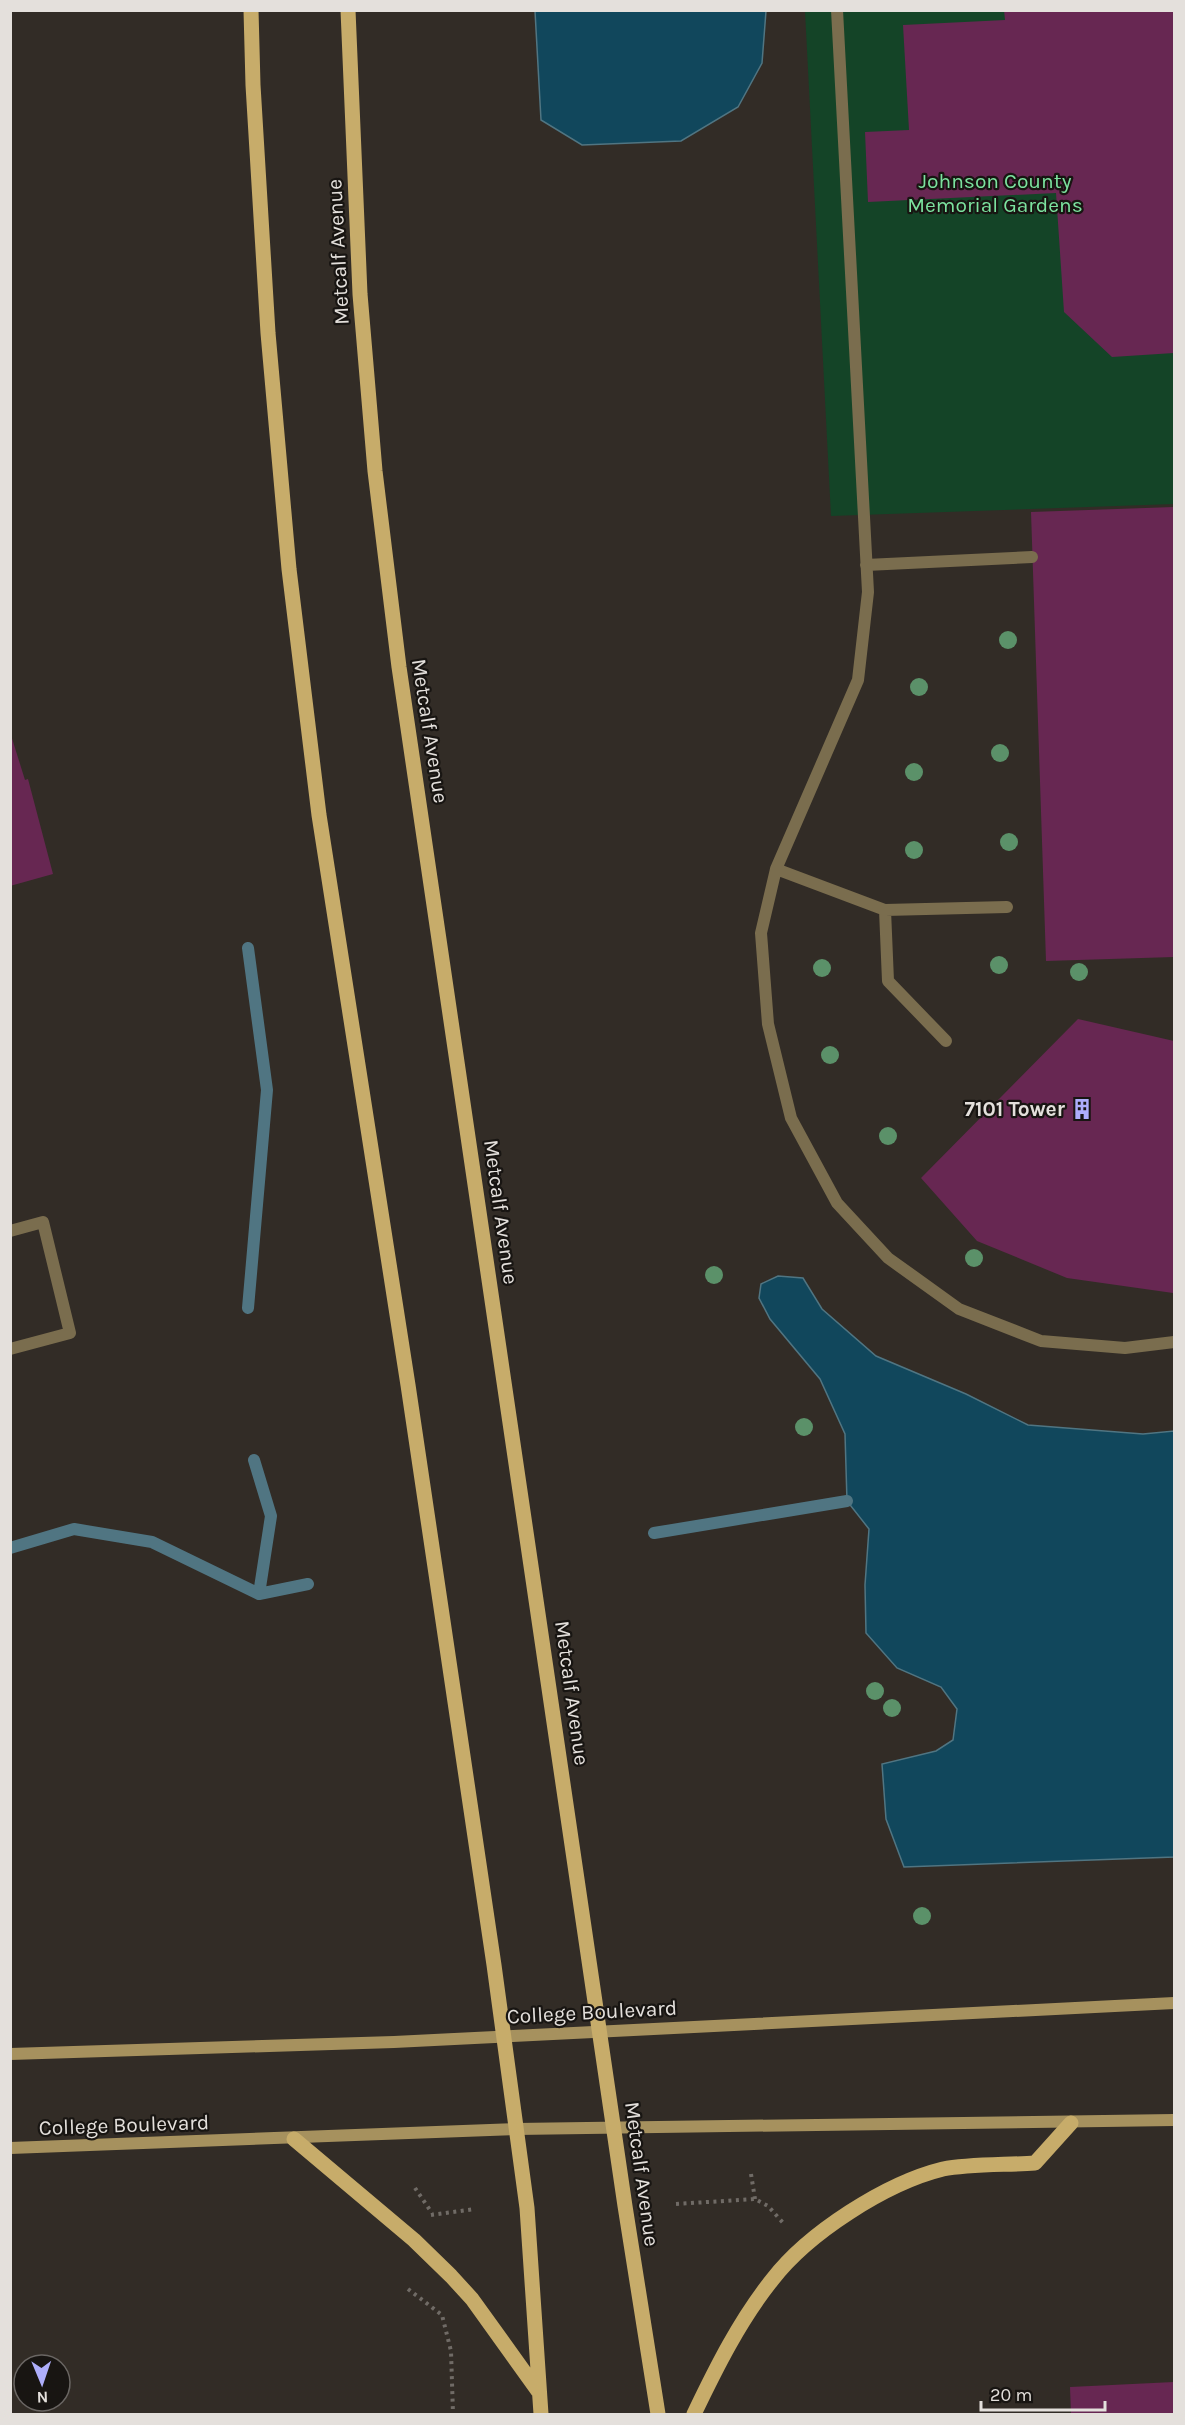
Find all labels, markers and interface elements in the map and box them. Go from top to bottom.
park label: Johnson County Memorial Gardens [907,169,1083,217]
street label: Metcalf Avenue [322,178,354,326]
street label: Metcalf Avenue [407,657,453,805]
place label: 7101 Tower [965,1097,1066,1121]
building icon: 7101 Tower [1070,1097,1094,1121]
street label: Metcalf Avenue [479,1138,523,1286]
street label: Metcalf Avenue [550,1619,594,1767]
street label: College Boulevard [506,1996,678,2028]
street label: Metcalf Avenue [620,2100,664,2248]
street label: College Boulevard [38,2110,210,2140]
north arrow [12,2353,72,2413]
scale bar [981,2374,1106,2412]
text: 20 m [990,2384,1032,2406]
text: N [36,2388,49,2407]

